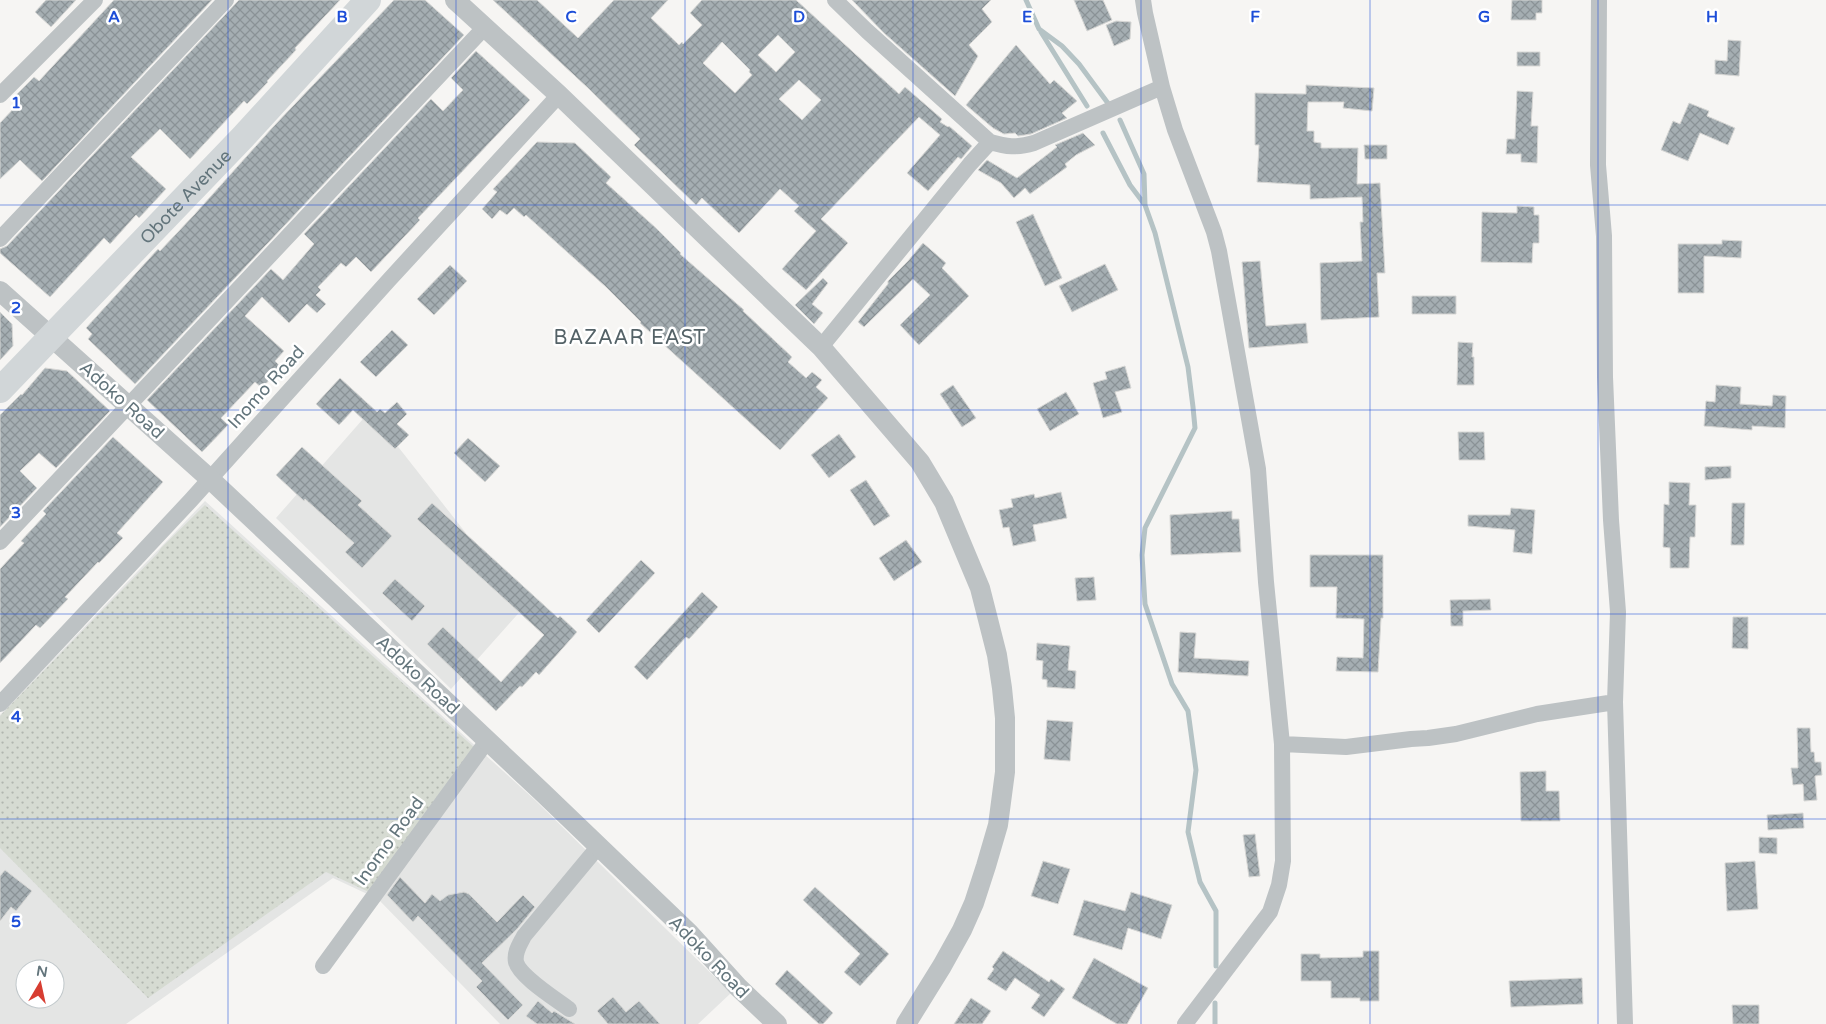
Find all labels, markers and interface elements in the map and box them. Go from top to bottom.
text: A [108,7,120,27]
text: B [336,7,348,27]
text: C [565,7,577,27]
text: D [793,7,805,27]
text: E [1022,7,1032,27]
text: F [1250,7,1260,27]
text: G [1478,7,1490,27]
text: H [1706,7,1718,27]
text: 1 [11,93,21,113]
street label: Obote Avenue [135,145,236,249]
text: 2 [11,298,21,318]
district label: BAZAAR EAST [554,326,706,350]
street label: Inomo Road [223,341,309,433]
street label: Adoko Road [75,356,169,444]
text: 3 [11,503,21,523]
street label: Adoko Road [372,631,464,719]
text: 4 [11,707,21,727]
street label: Inomo Road [349,792,429,890]
street label: Adoko Road [664,911,754,1003]
text: 5 [11,912,21,932]
north arrow [15,959,65,1009]
text: N [35,962,49,981]

